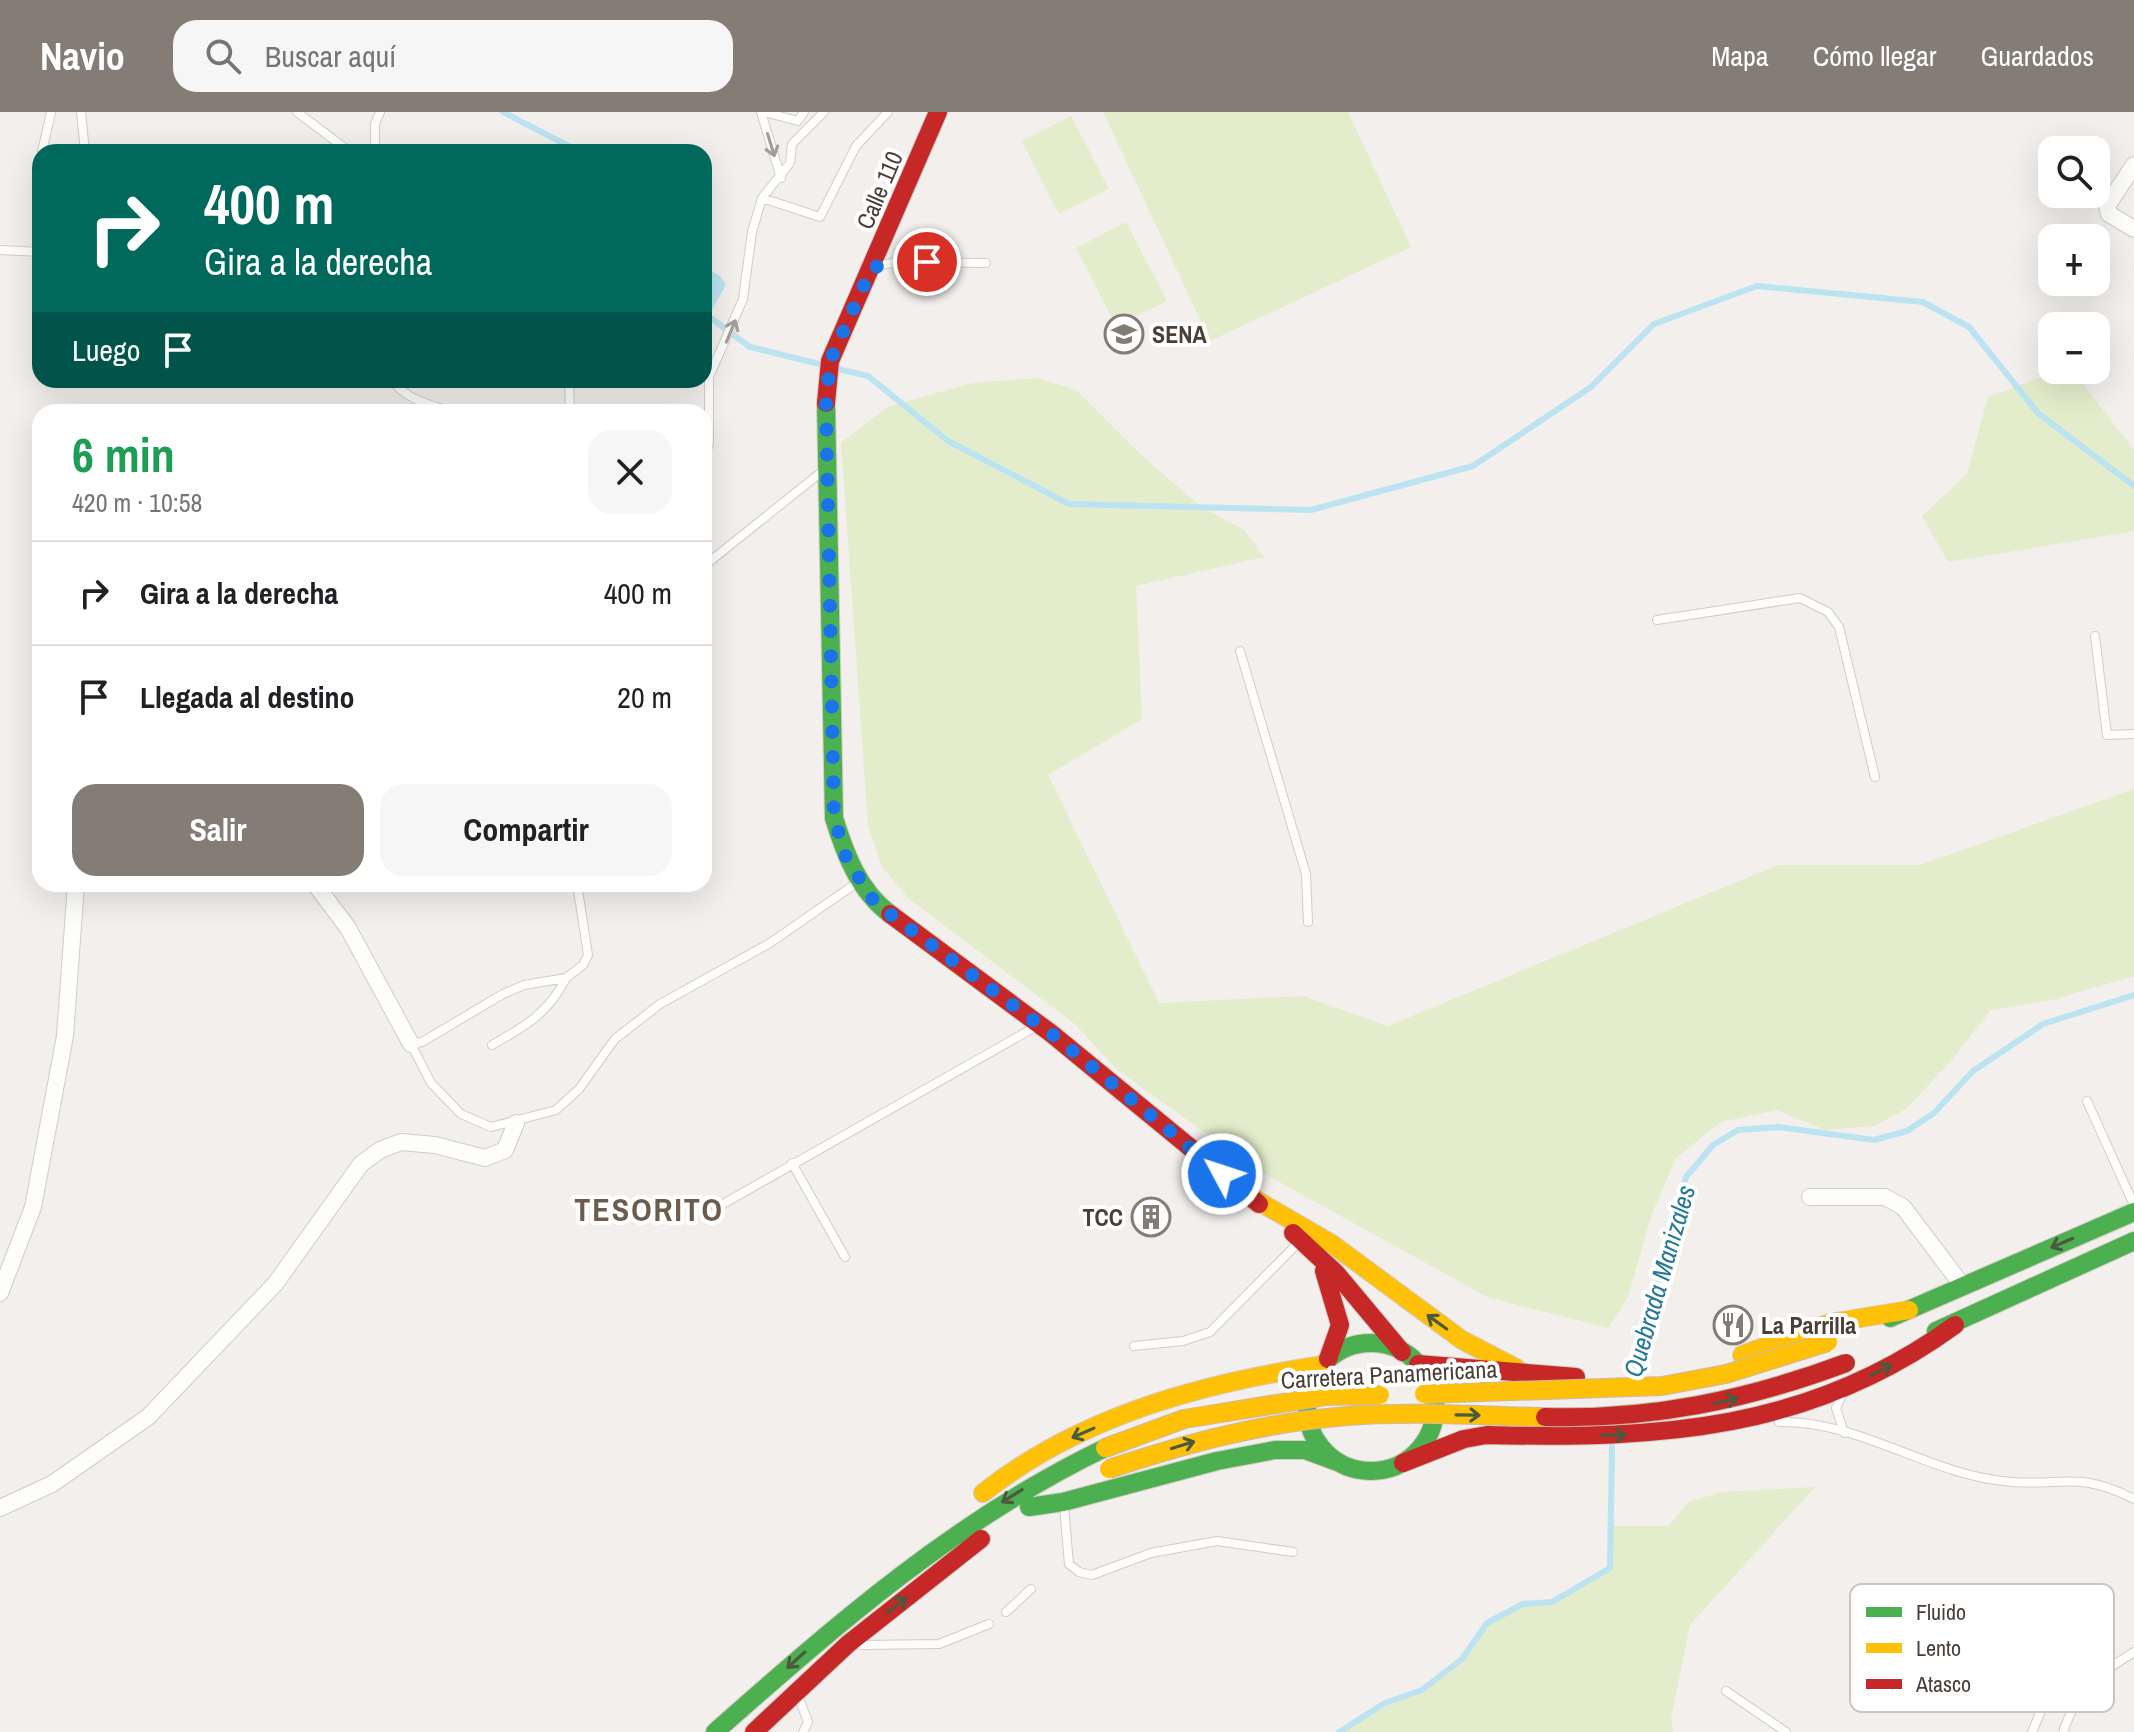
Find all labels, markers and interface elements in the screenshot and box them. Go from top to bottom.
search box [173,20,733,92]
text: Navio [40,31,125,82]
icon: search [201,34,245,78]
text: Buscar aquí [265,36,396,76]
text: Mapa [1711,37,1769,75]
text: Cómo llegar [1813,37,1936,75]
text: Guardados [1980,37,2094,75]
one-way arrow [765,132,779,157]
map controls [2038,136,2110,384]
button: search [2038,136,2110,208]
street label: Calle 110 [848,146,910,234]
text: 400 m [204,166,334,241]
icon: right [72,176,176,280]
button: + [2038,224,2110,296]
pin [893,228,961,296]
text: Gira a la derecha [204,238,432,286]
icon: arrive [905,240,949,284]
button: − [2038,312,2110,384]
school or university icon: SENA [1103,313,1145,355]
place label: SENA [1152,318,1207,350]
one-way arrow [725,319,740,343]
icon: arrive [156,328,200,372]
text: Luego [72,330,140,370]
text: 6 min [72,422,175,487]
button: close [588,430,672,514]
text: 420 m · 10:58 [72,485,202,520]
icon: right [72,571,116,615]
text: Gira a la derecha [140,573,338,613]
text: 400 m [604,573,672,613]
icon: arrive [72,675,116,719]
text: Llegada al destino [140,677,355,717]
text: 20 m [617,677,672,717]
button: Salir [72,784,364,876]
button: Compartir [380,784,672,876]
position arrow [1180,1132,1264,1216]
water label: Quebrada Manizales [1615,1181,1703,1381]
district label: TESORITO [574,1188,724,1231]
building icon: TCC [1130,1196,1172,1238]
place label: TCC [1083,1201,1123,1233]
one-way arrow [2050,1236,2075,1251]
restaurant icon: La Parrilla [1712,1304,1754,1346]
place label: La Parrilla [1761,1309,1856,1341]
one-way arrow [1426,1314,1448,1330]
street label: Carretera Panamericana [1280,1352,1498,1396]
one-way arrow [1868,1361,1892,1377]
one-way arrow [1713,1393,1739,1408]
one-way arrow [1454,1407,1481,1423]
one-way arrow [1071,1426,1095,1441]
one-way arrow [1600,1428,1627,1443]
one-way arrow [1169,1437,1195,1452]
one-way arrow [1001,1488,1023,1505]
legend [1850,1584,2114,1712]
one-way arrow [886,1596,907,1614]
text: Fluido [1916,1597,1966,1627]
text: Lento [1916,1633,1961,1663]
one-way arrow [787,1651,807,1669]
text: Atasco [1915,1669,1971,1699]

